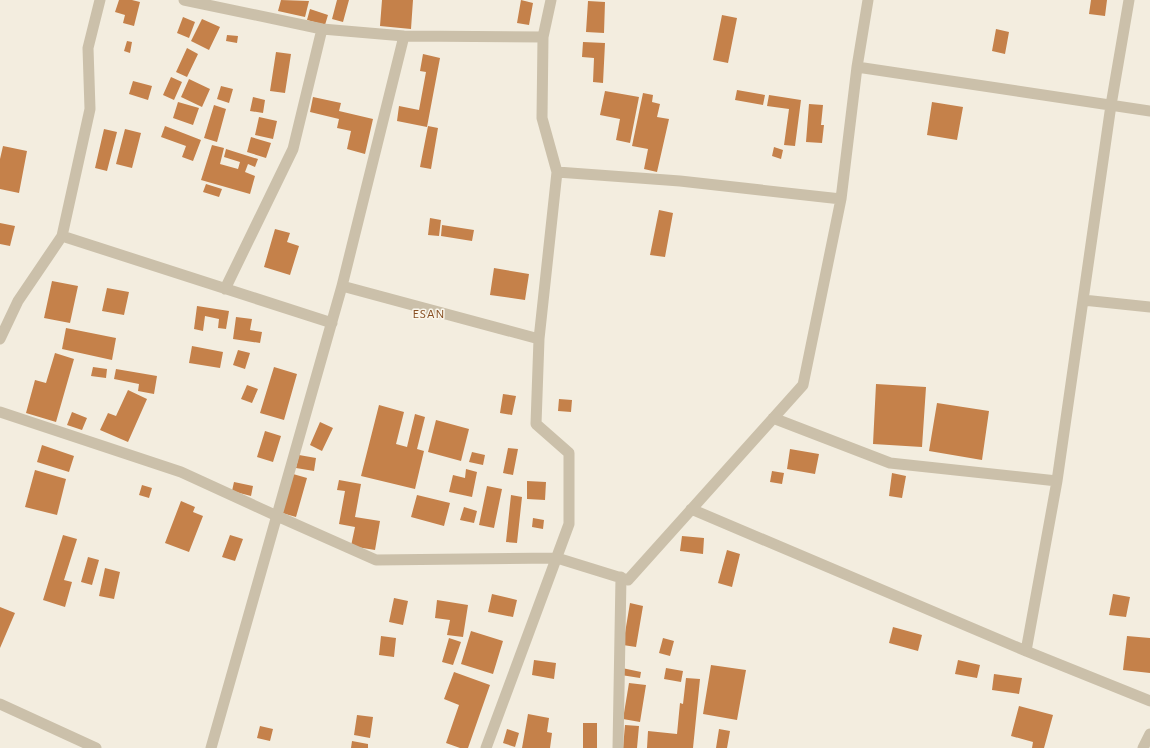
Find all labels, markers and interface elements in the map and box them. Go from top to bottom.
district label: ESAN [413,308,445,321]

